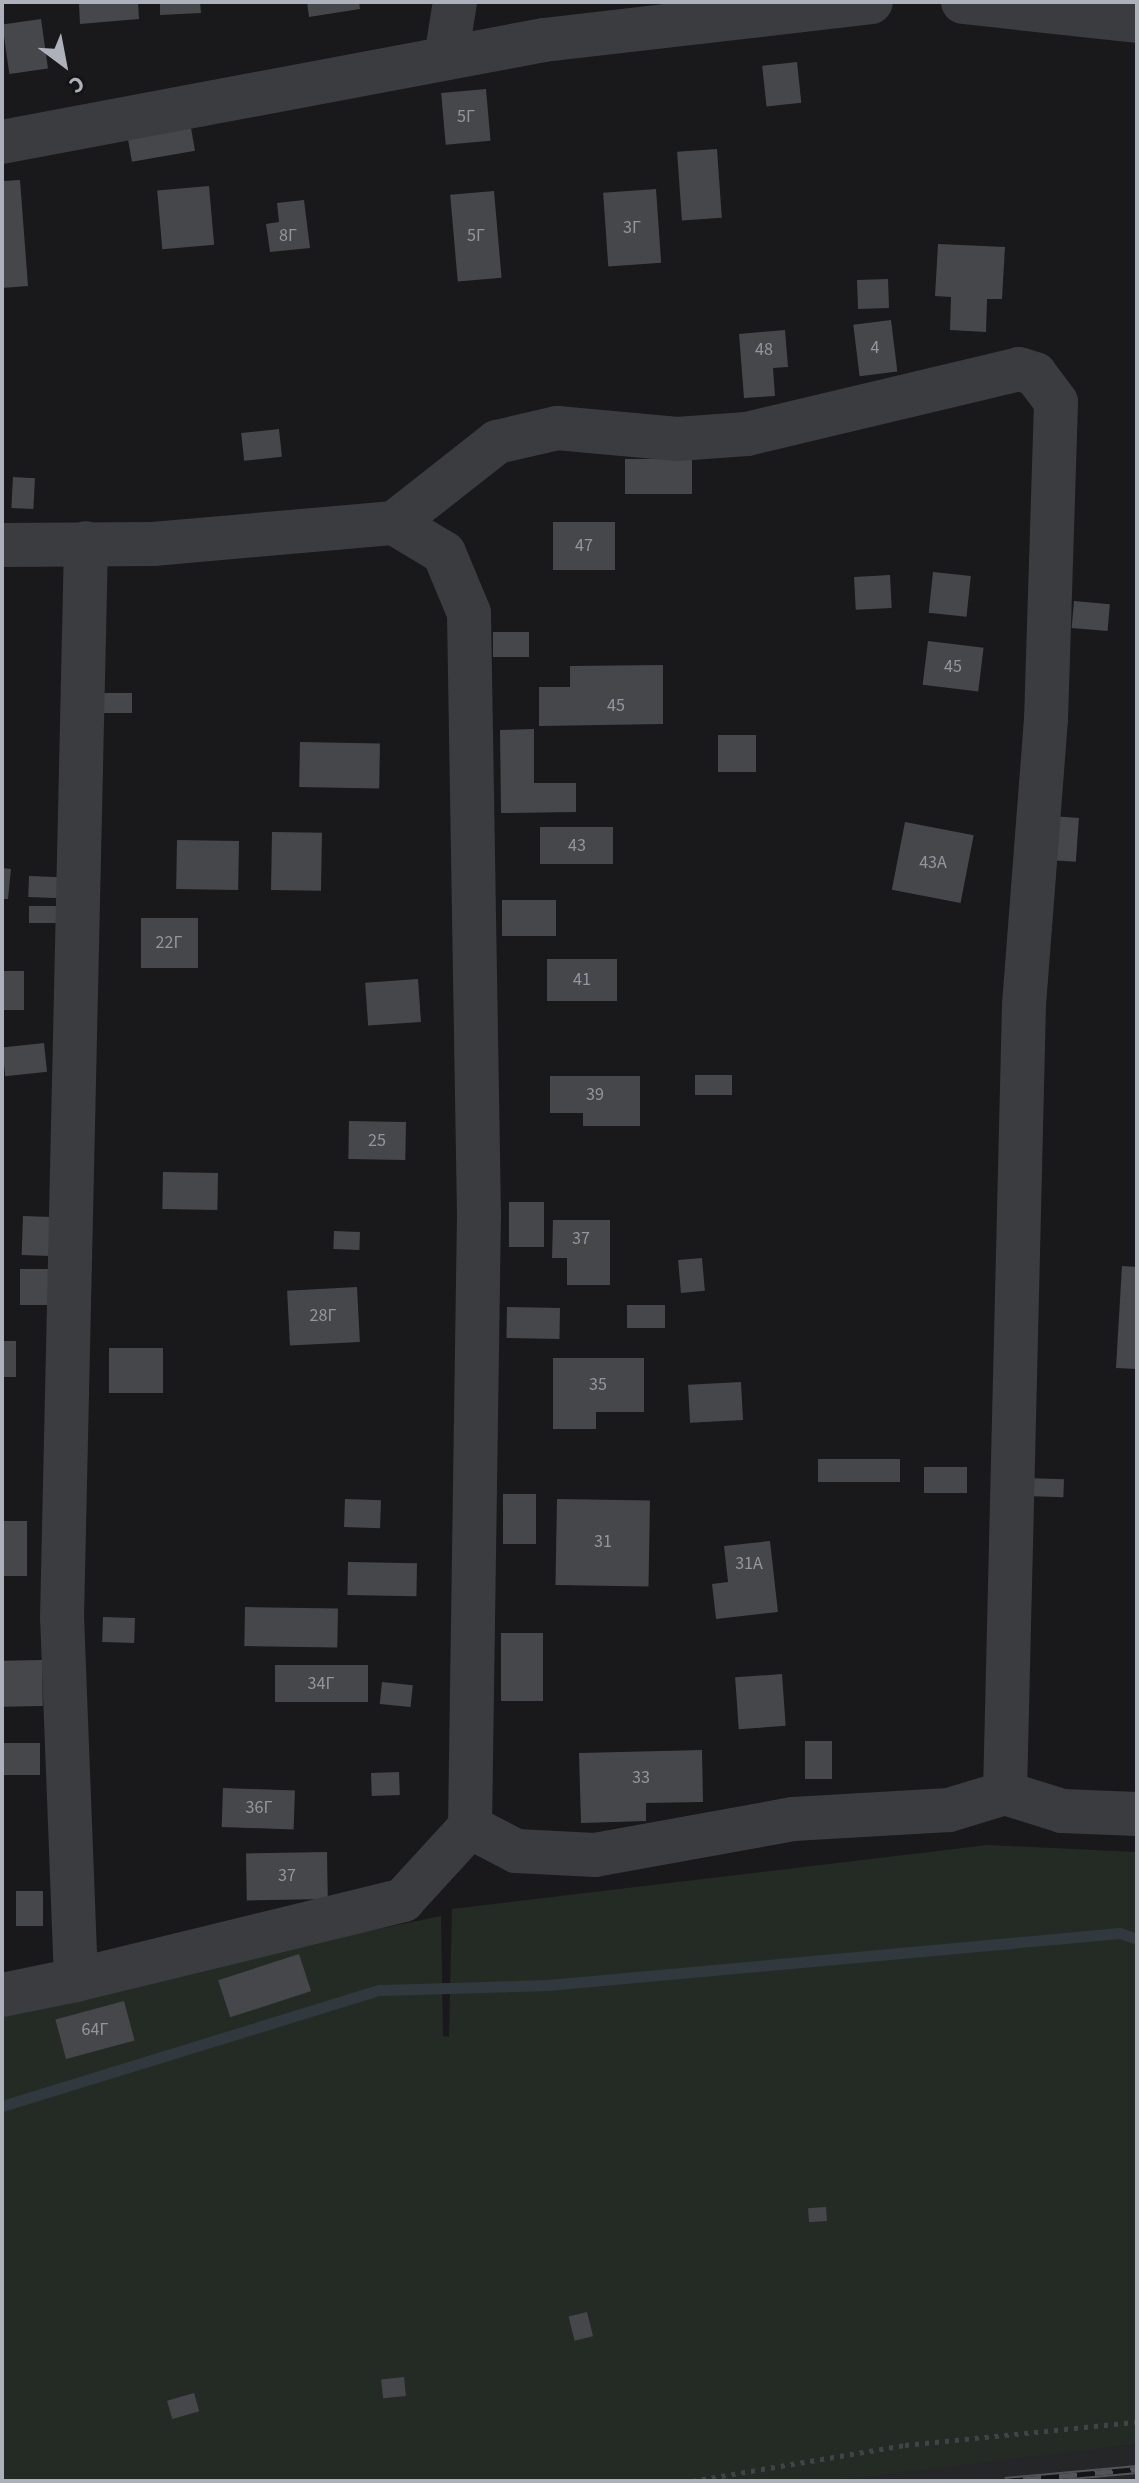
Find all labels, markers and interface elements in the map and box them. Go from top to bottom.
north arrow [24,24,104,104]
text: С [63,67,91,101]
house number: 5Г [457,106,475,128]
house number: 3Г [623,217,641,239]
house number: 8Г [279,225,297,247]
house number: 5Г [467,225,485,247]
house number: 4 [871,337,879,359]
house number: 48 [755,339,773,361]
house number: 47 [575,535,593,557]
house number: 45 [944,656,962,678]
house number: 45 [607,695,625,717]
house number: 43 [568,835,586,857]
house number: 43А [919,852,947,874]
house number: 22Г [156,932,182,954]
house number: 41 [573,969,591,991]
house number: 39 [586,1084,604,1106]
house number: 25 [368,1130,386,1152]
house number: 37 [572,1228,590,1250]
house number: 28Г [310,1305,336,1327]
house number: 35 [589,1374,607,1396]
house number: 31 [594,1531,612,1553]
house number: 31А [735,1553,763,1575]
house number: 34Г [308,1673,334,1695]
house number: 33 [632,1767,650,1789]
house number: 36Г [246,1797,272,1819]
house number: 37 [278,1865,296,1887]
house number: 64Г [82,2019,108,2041]

